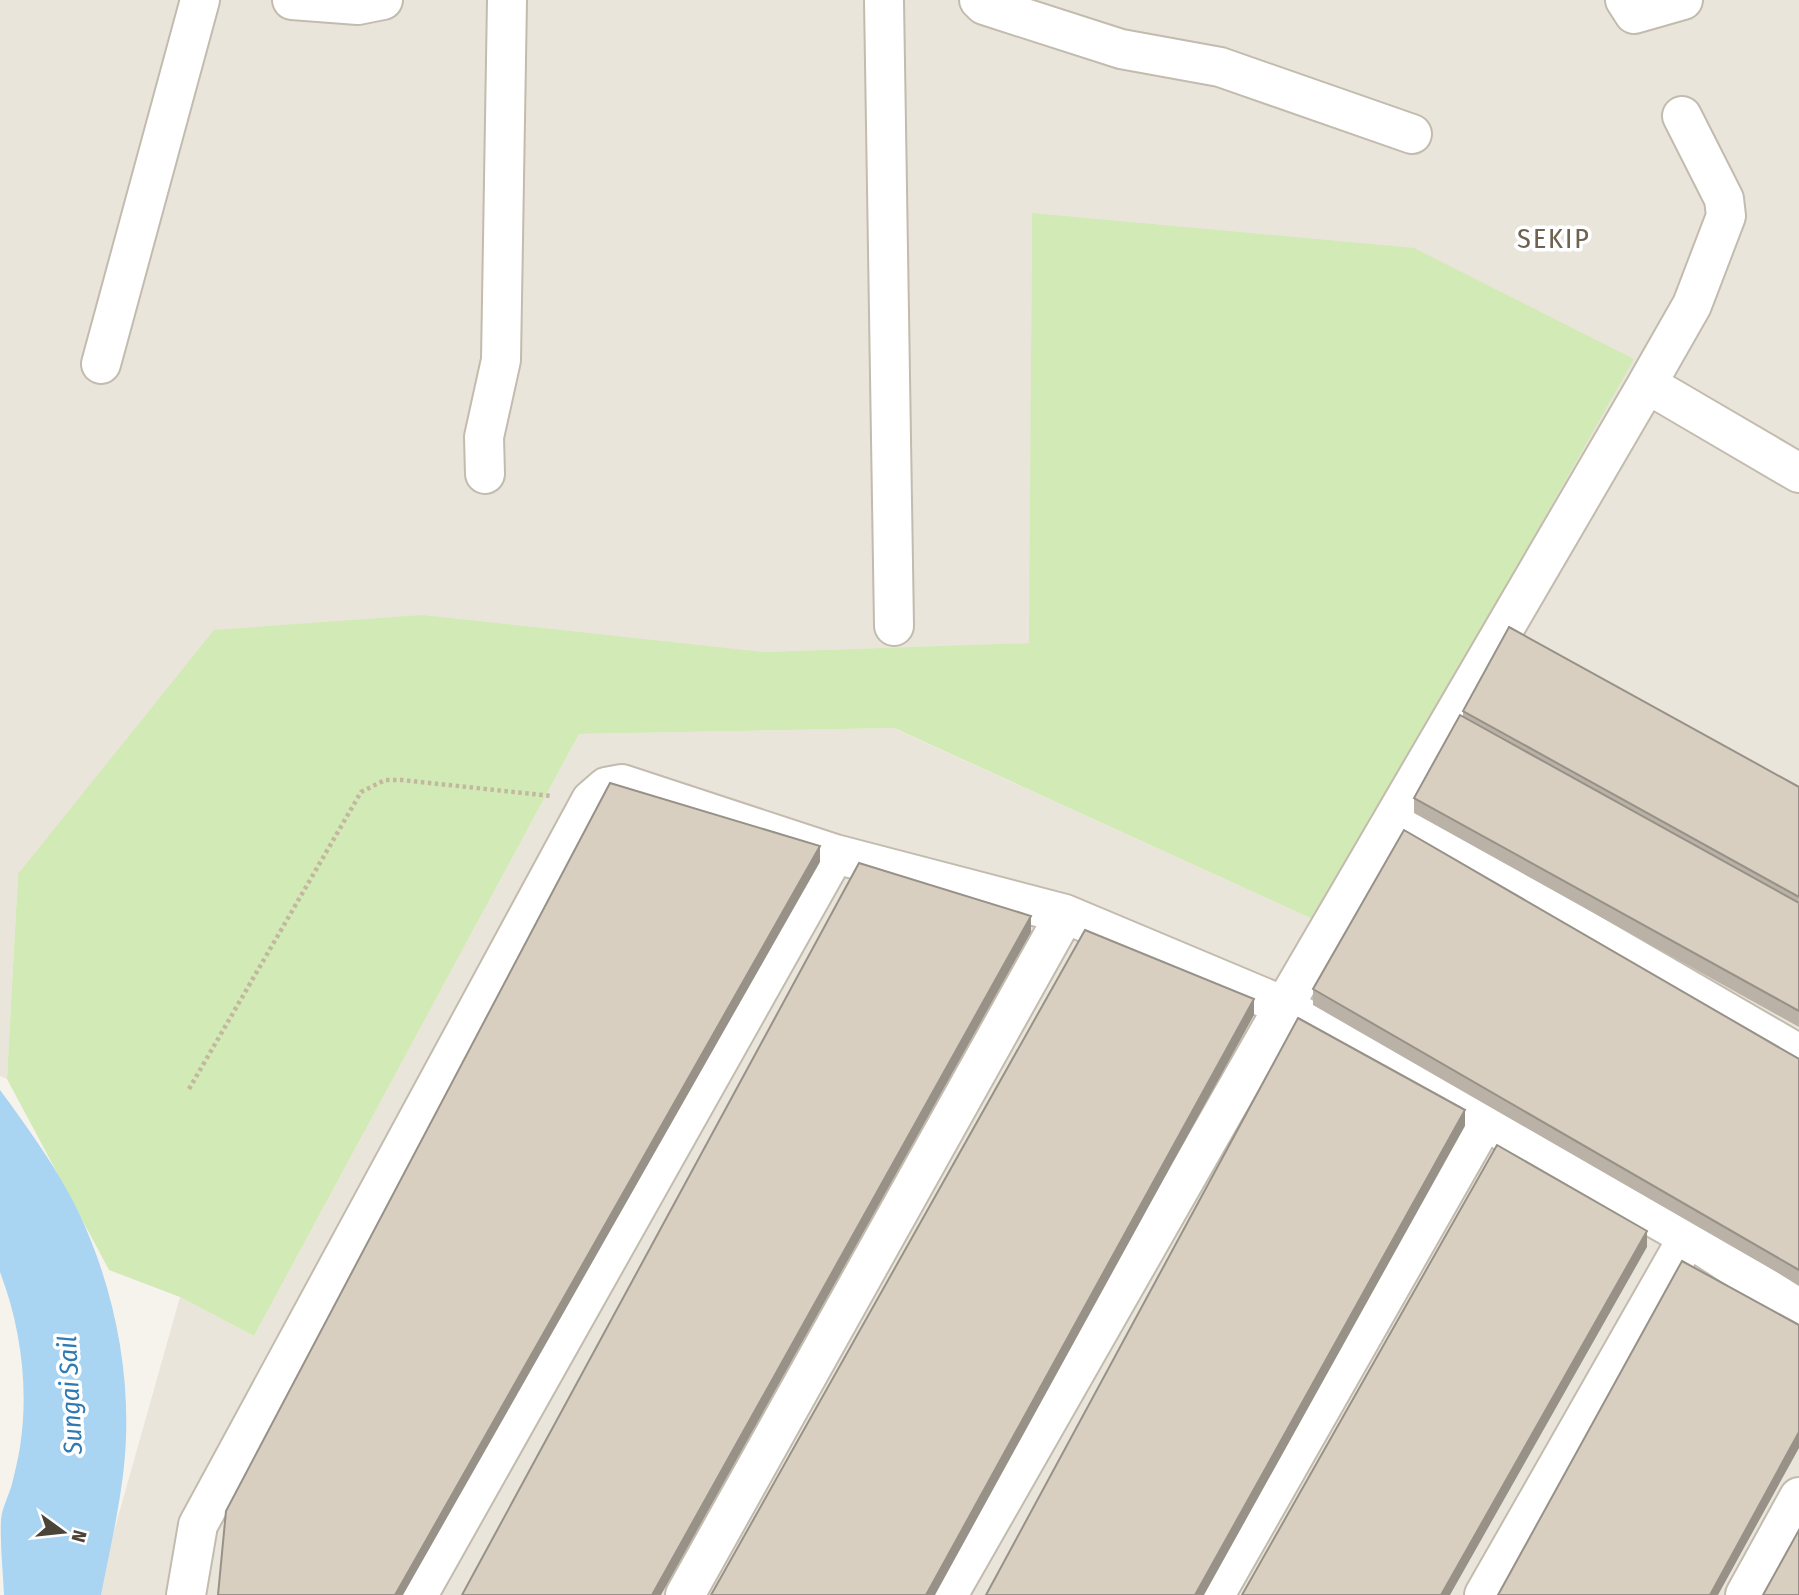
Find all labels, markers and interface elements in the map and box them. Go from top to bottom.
district label: SEKIP [1517,222,1591,255]
water label: Sungai Sail [52,1335,89,1456]
north arrow [28,1497,98,1567]
text: N [66,1528,92,1545]

